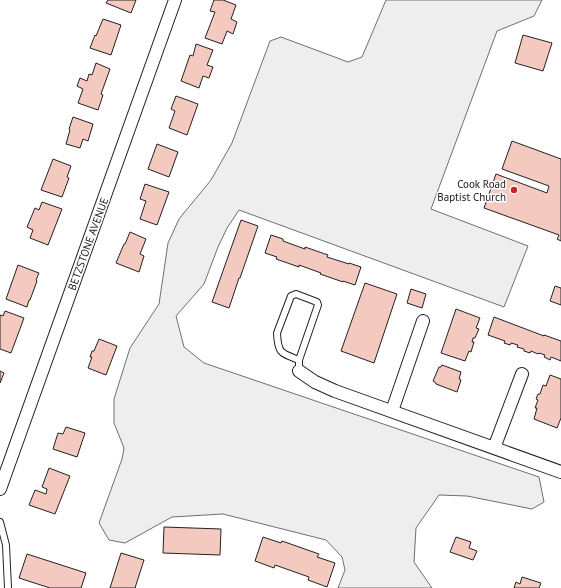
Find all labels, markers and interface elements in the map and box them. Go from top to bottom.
place label: Cook Road Baptist Church [437,177,506,204]
marker: Cook Road Baptist Church [509,185,519,195]
street label: BETZSTONE AVENUE [65,196,111,292]

